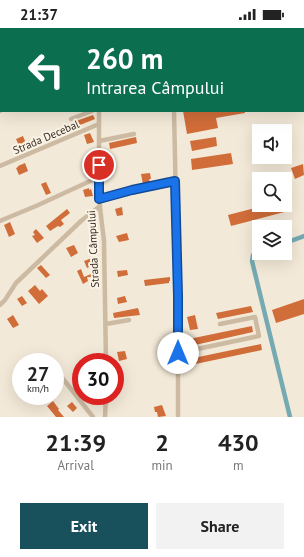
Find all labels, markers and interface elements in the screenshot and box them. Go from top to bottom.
text: 21:37 [20,5,58,24]
text: 260 m [86,40,163,77]
icon: left [20,44,72,96]
text: Intrarea Câmpului [86,76,224,99]
street label: Strada Decebal [11,116,82,157]
map controls [252,124,292,260]
button: sound [252,124,292,164]
pin [82,148,116,182]
icon: arrive [88,154,110,176]
button: search [252,172,292,212]
street label: Strada Câmpului [84,210,102,288]
button: layers [252,220,292,260]
position arrow [157,332,199,374]
speed limit sign: 30 [72,353,124,405]
text: 27 [27,361,49,387]
text: km/h [27,382,49,395]
text: 21:39 [45,427,106,458]
text: 2 [155,427,169,458]
text: 430 [218,427,259,458]
text: Arrival [58,457,94,474]
text: min [151,457,173,474]
text: m [233,457,244,474]
button: Exit [20,503,148,549]
button: Share [156,503,284,549]

